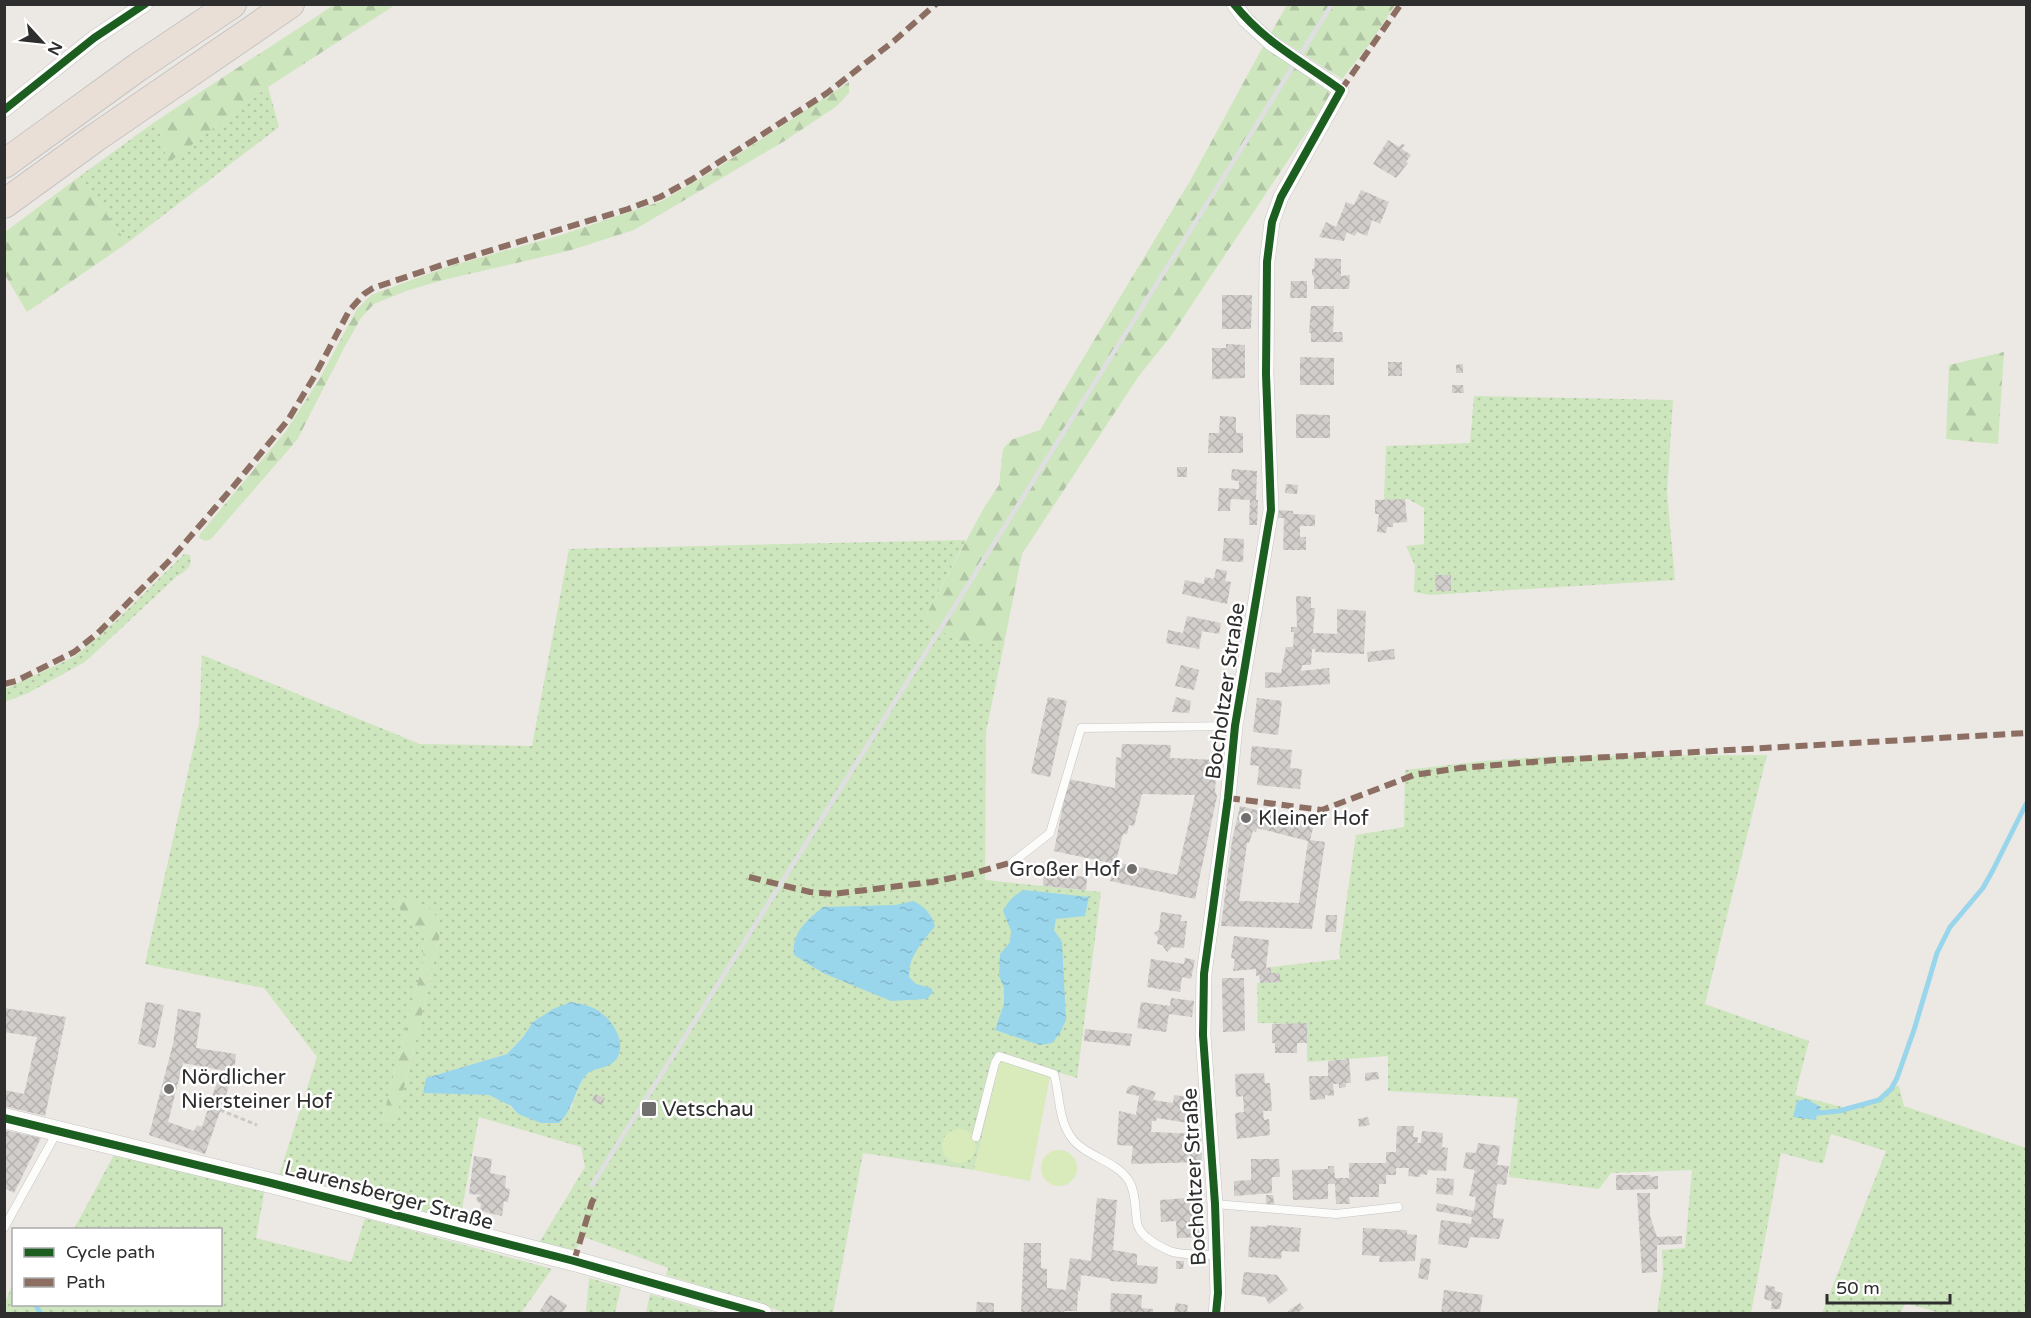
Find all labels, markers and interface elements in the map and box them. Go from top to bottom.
north arrow [12,12,72,72]
text: N [43,38,66,59]
street label: Bocholtzer Straße [1201,601,1250,781]
place label: Kleiner Hof [1258,806,1369,831]
marker: Kleiner Hof [1239,811,1253,825]
place label: Großer Hof [1009,857,1120,882]
marker: Großer Hof [1125,862,1139,876]
place label: Nördlicher Niersteiner Hof [181,1065,332,1114]
marker: Nördlicher Niersteiner Hof [162,1082,176,1096]
street label: Bocholtzer Straße [1177,1087,1212,1267]
place label: Vetschau [662,1097,754,1122]
marker: Vetschau [640,1100,658,1118]
street label: Laurensberger Straße [282,1156,496,1235]
legend [12,1228,222,1306]
text: Cycle path [66,1241,155,1263]
scale bar [1827,1267,1950,1305]
text: Path [66,1271,105,1293]
text: 50 m [1836,1277,1880,1299]

